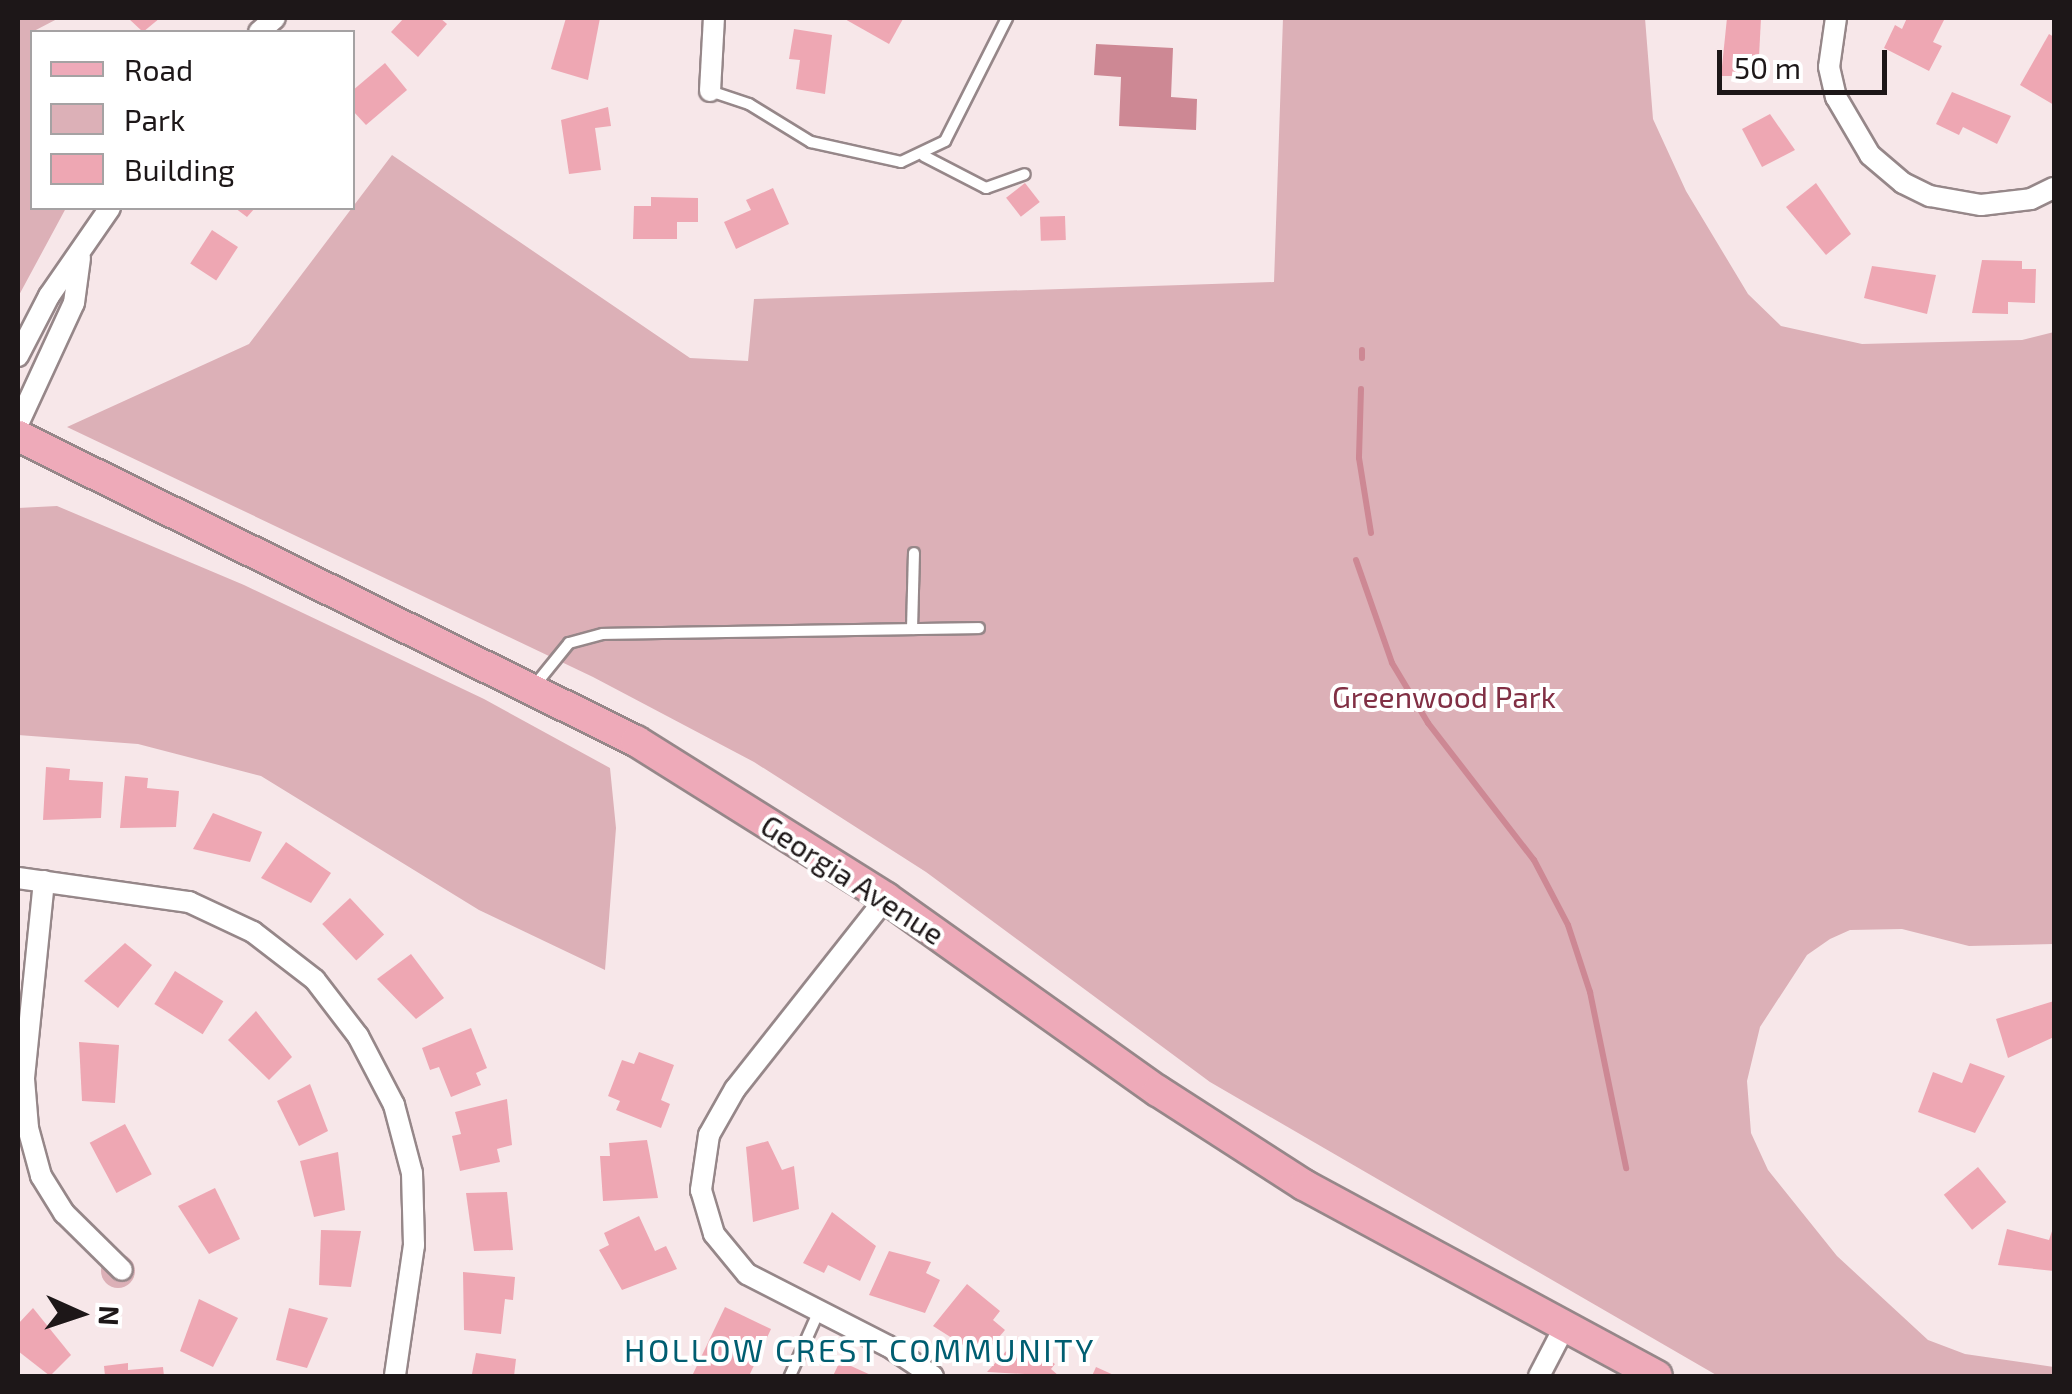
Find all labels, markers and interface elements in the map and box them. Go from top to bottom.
legend [30,30,355,210]
scale bar [1722,30,1892,92]
text: 50 m [1734,49,1801,85]
text: Road [124,51,193,87]
text: Park [124,101,185,137]
text: Building [124,151,235,187]
park label: Greenwood Park [1332,678,1556,714]
street label: Georgia Avenue [754,806,952,952]
north arrow [30,1264,130,1364]
text: N [92,1305,127,1327]
district label: HOLLOW CREST COMMUNITY [623,1330,1097,1368]

